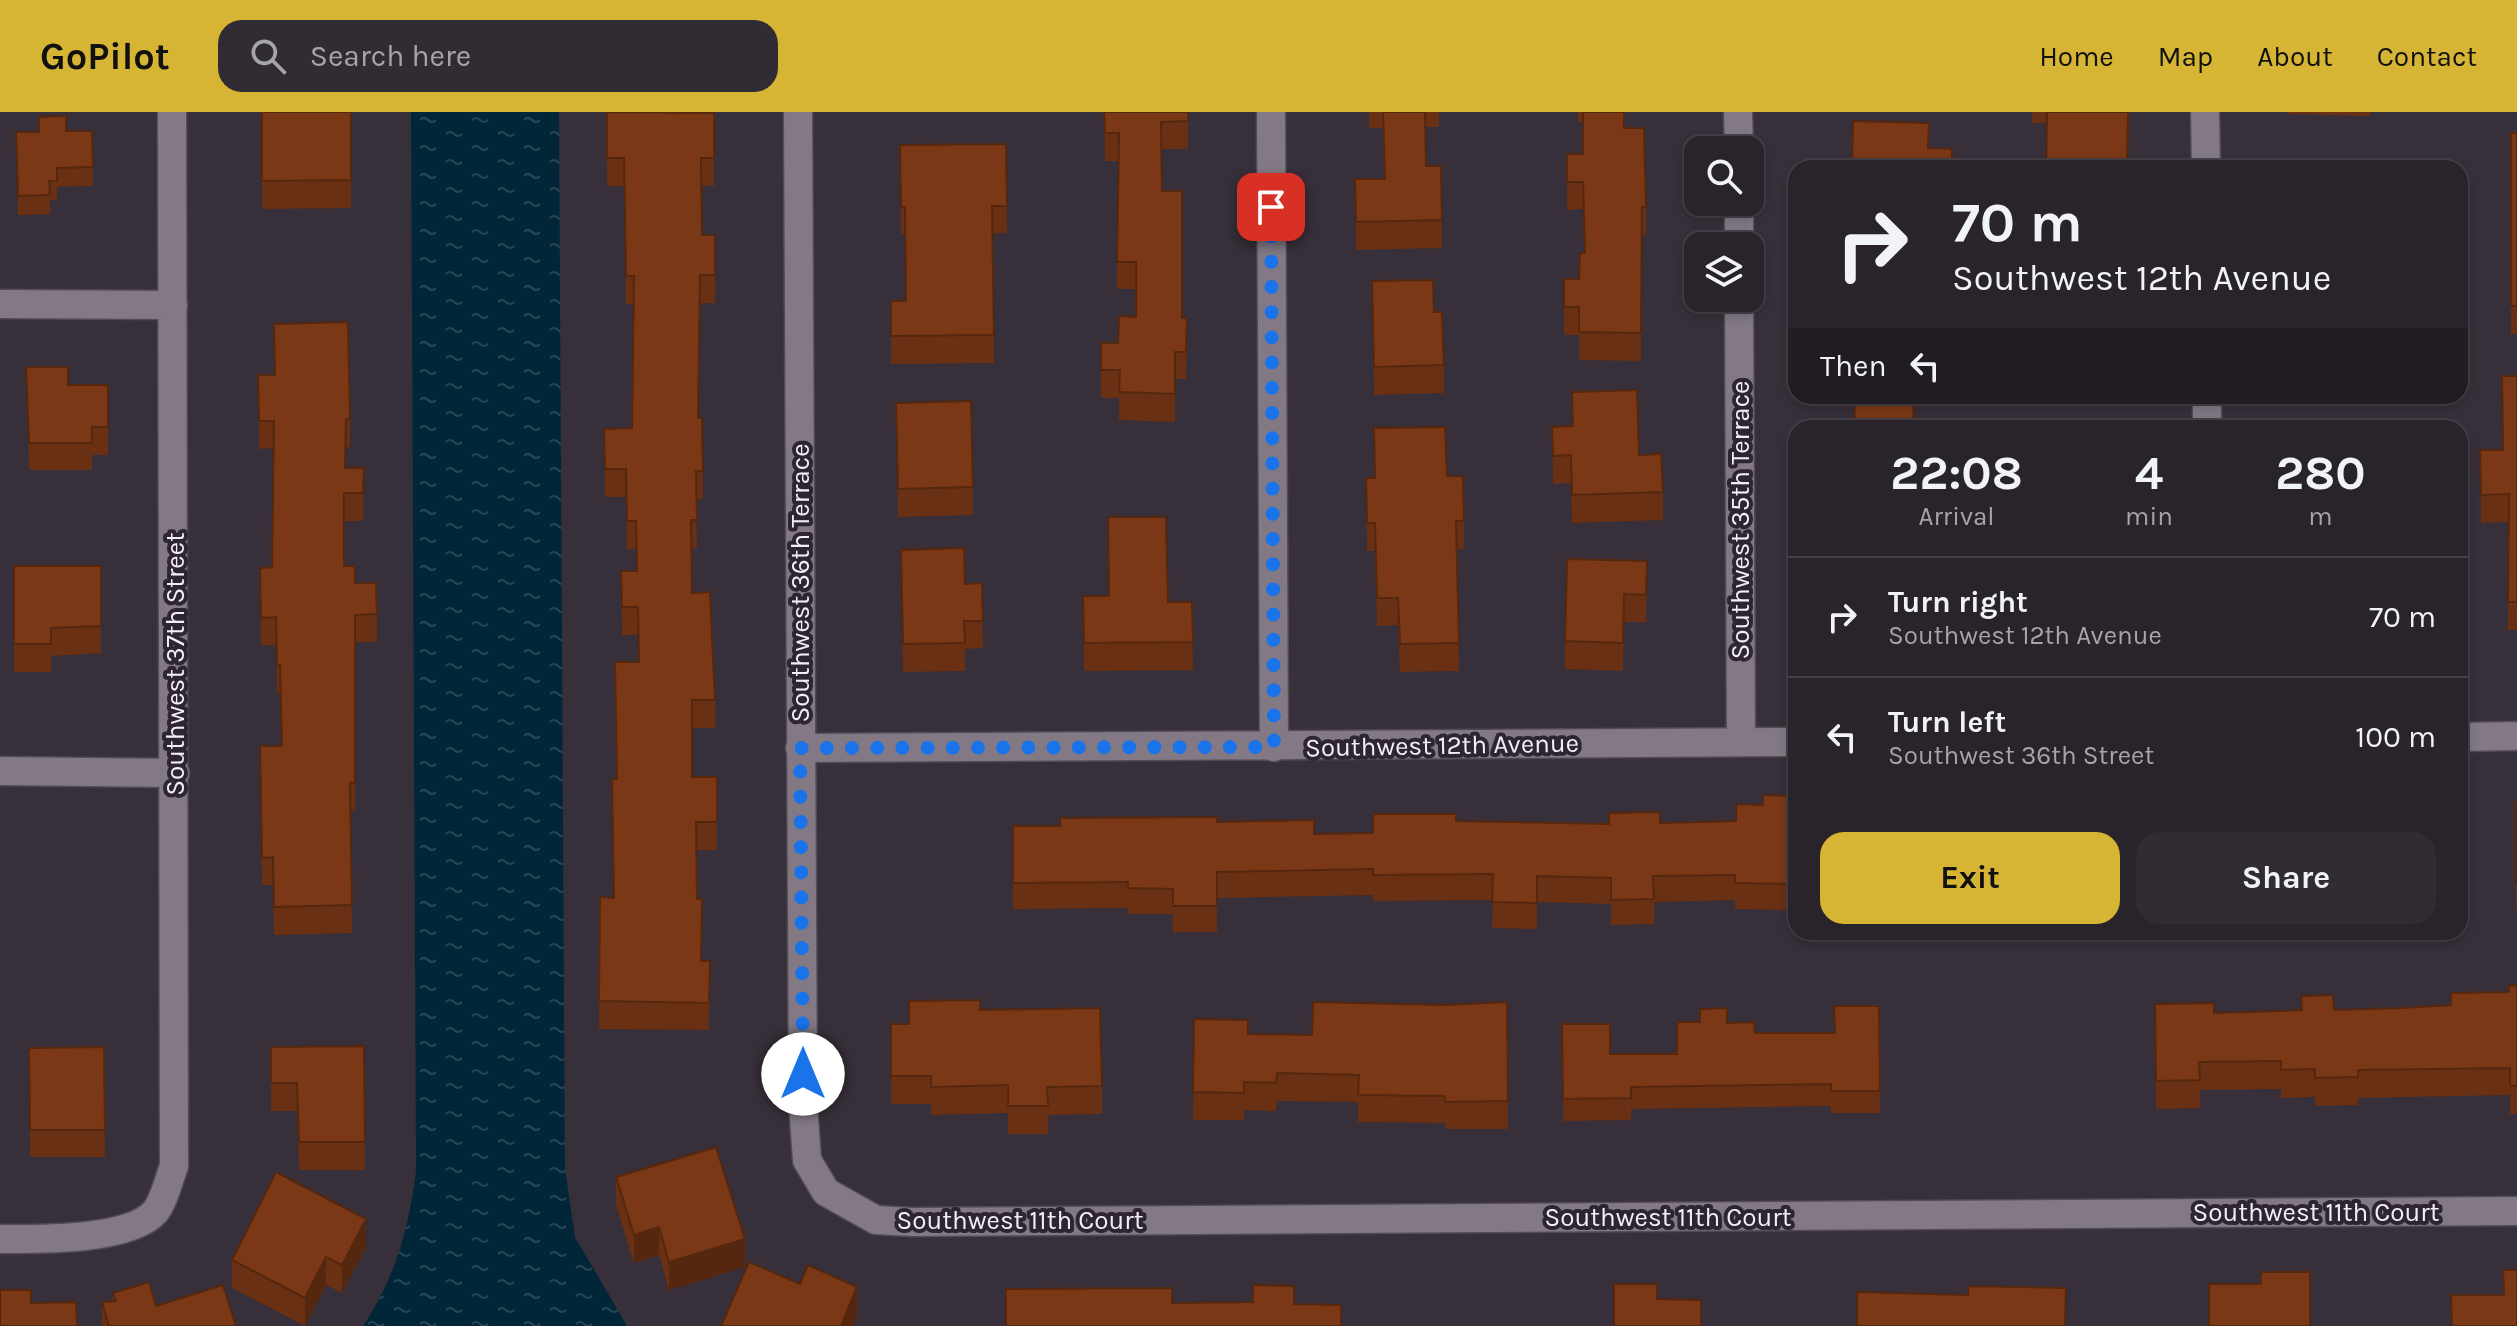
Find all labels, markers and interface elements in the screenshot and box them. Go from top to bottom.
search box [218,20,778,92]
text: GoPilot [40,34,170,79]
icon: search [246,34,290,78]
text: Search here [310,38,471,74]
text: Home [2039,40,2114,73]
text: Map [2158,40,2213,73]
text: About [2257,40,2333,73]
text: Contact [2377,40,2477,73]
map controls [1684,136,1764,312]
button: search [1684,136,1764,216]
pin [1237,173,1305,241]
icon: arrive [1249,185,1293,229]
text: 70 m [1952,190,2083,255]
icon: right [1820,192,1924,296]
button: layers [1684,232,1764,312]
text: Southwest 12th Avenue [1952,257,2331,299]
icon: left [1903,344,1947,388]
text: Then [1820,348,1887,384]
street label: Southwest 35th Terrace [1725,381,1756,659]
street label: Southwest 36th Terrace [785,443,816,723]
text: 22:08 [1890,445,2023,501]
text: 4 [2135,445,2163,501]
text: 280 [2275,445,2366,501]
text: Arrival [1918,501,1995,532]
text: min [2125,501,2173,532]
text: m [2308,501,2333,532]
street label: Southwest 37th Street [160,532,191,796]
text: Turn right [1888,584,2028,620]
icon: right [1820,595,1864,639]
text: 70 m [2369,599,2436,635]
text: Southwest 12th Avenue [1888,620,2162,651]
text: Turn left [1888,704,2006,740]
icon: left [1820,715,1864,759]
text: 100 m [2355,719,2436,755]
street label: Southwest 12th Avenue [1305,728,1579,763]
text: Southwest 36th Street [1888,740,2154,771]
button: Exit [1820,832,2120,924]
button: Share [2136,832,2436,924]
position arrow [761,1032,845,1116]
street label: Southwest 11th Court [2193,1197,2440,1228]
street label: Southwest 11th Court [1545,1202,1792,1233]
street label: Southwest 11th Court [897,1205,1144,1236]

